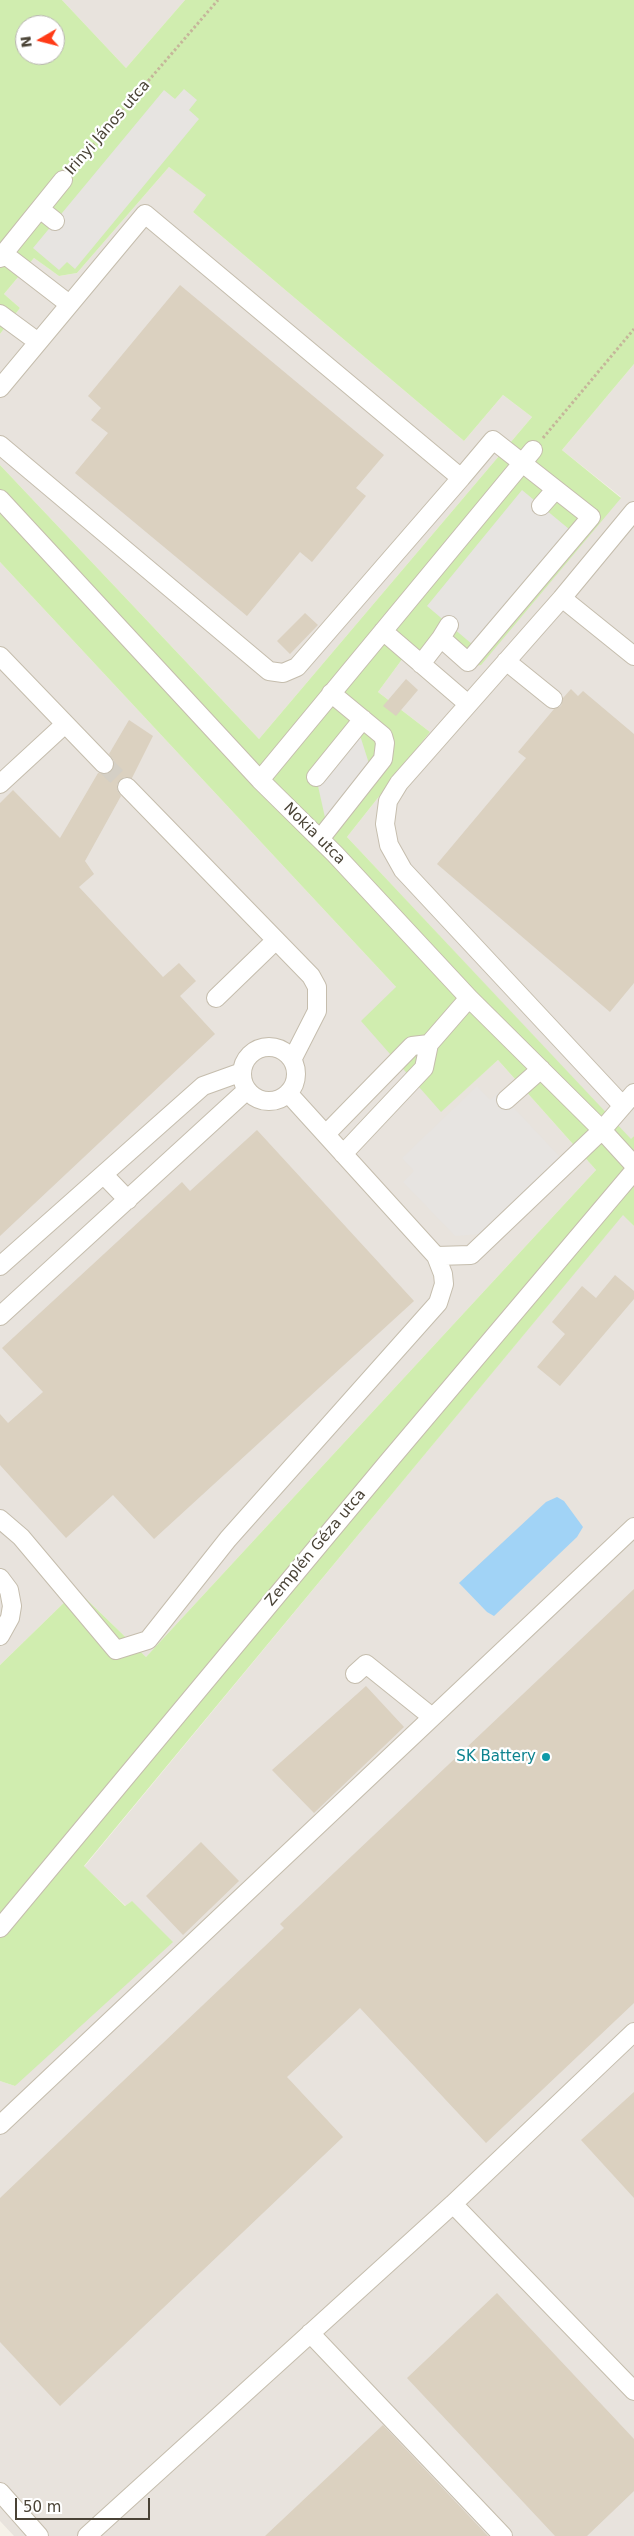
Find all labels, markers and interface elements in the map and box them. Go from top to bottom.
north arrow [15,15,65,65]
text: N [17,35,35,49]
street label: Irinyi János utca [62,77,154,179]
street label: Nokia utca [279,799,349,869]
street label: Zemplén Géza utca [262,1486,370,1610]
place label: SK Battery [456,1748,536,1766]
marker: SK Battery [540,1751,552,1763]
scale bar [18,2488,152,2520]
text: 50 m [23,2498,61,2516]

